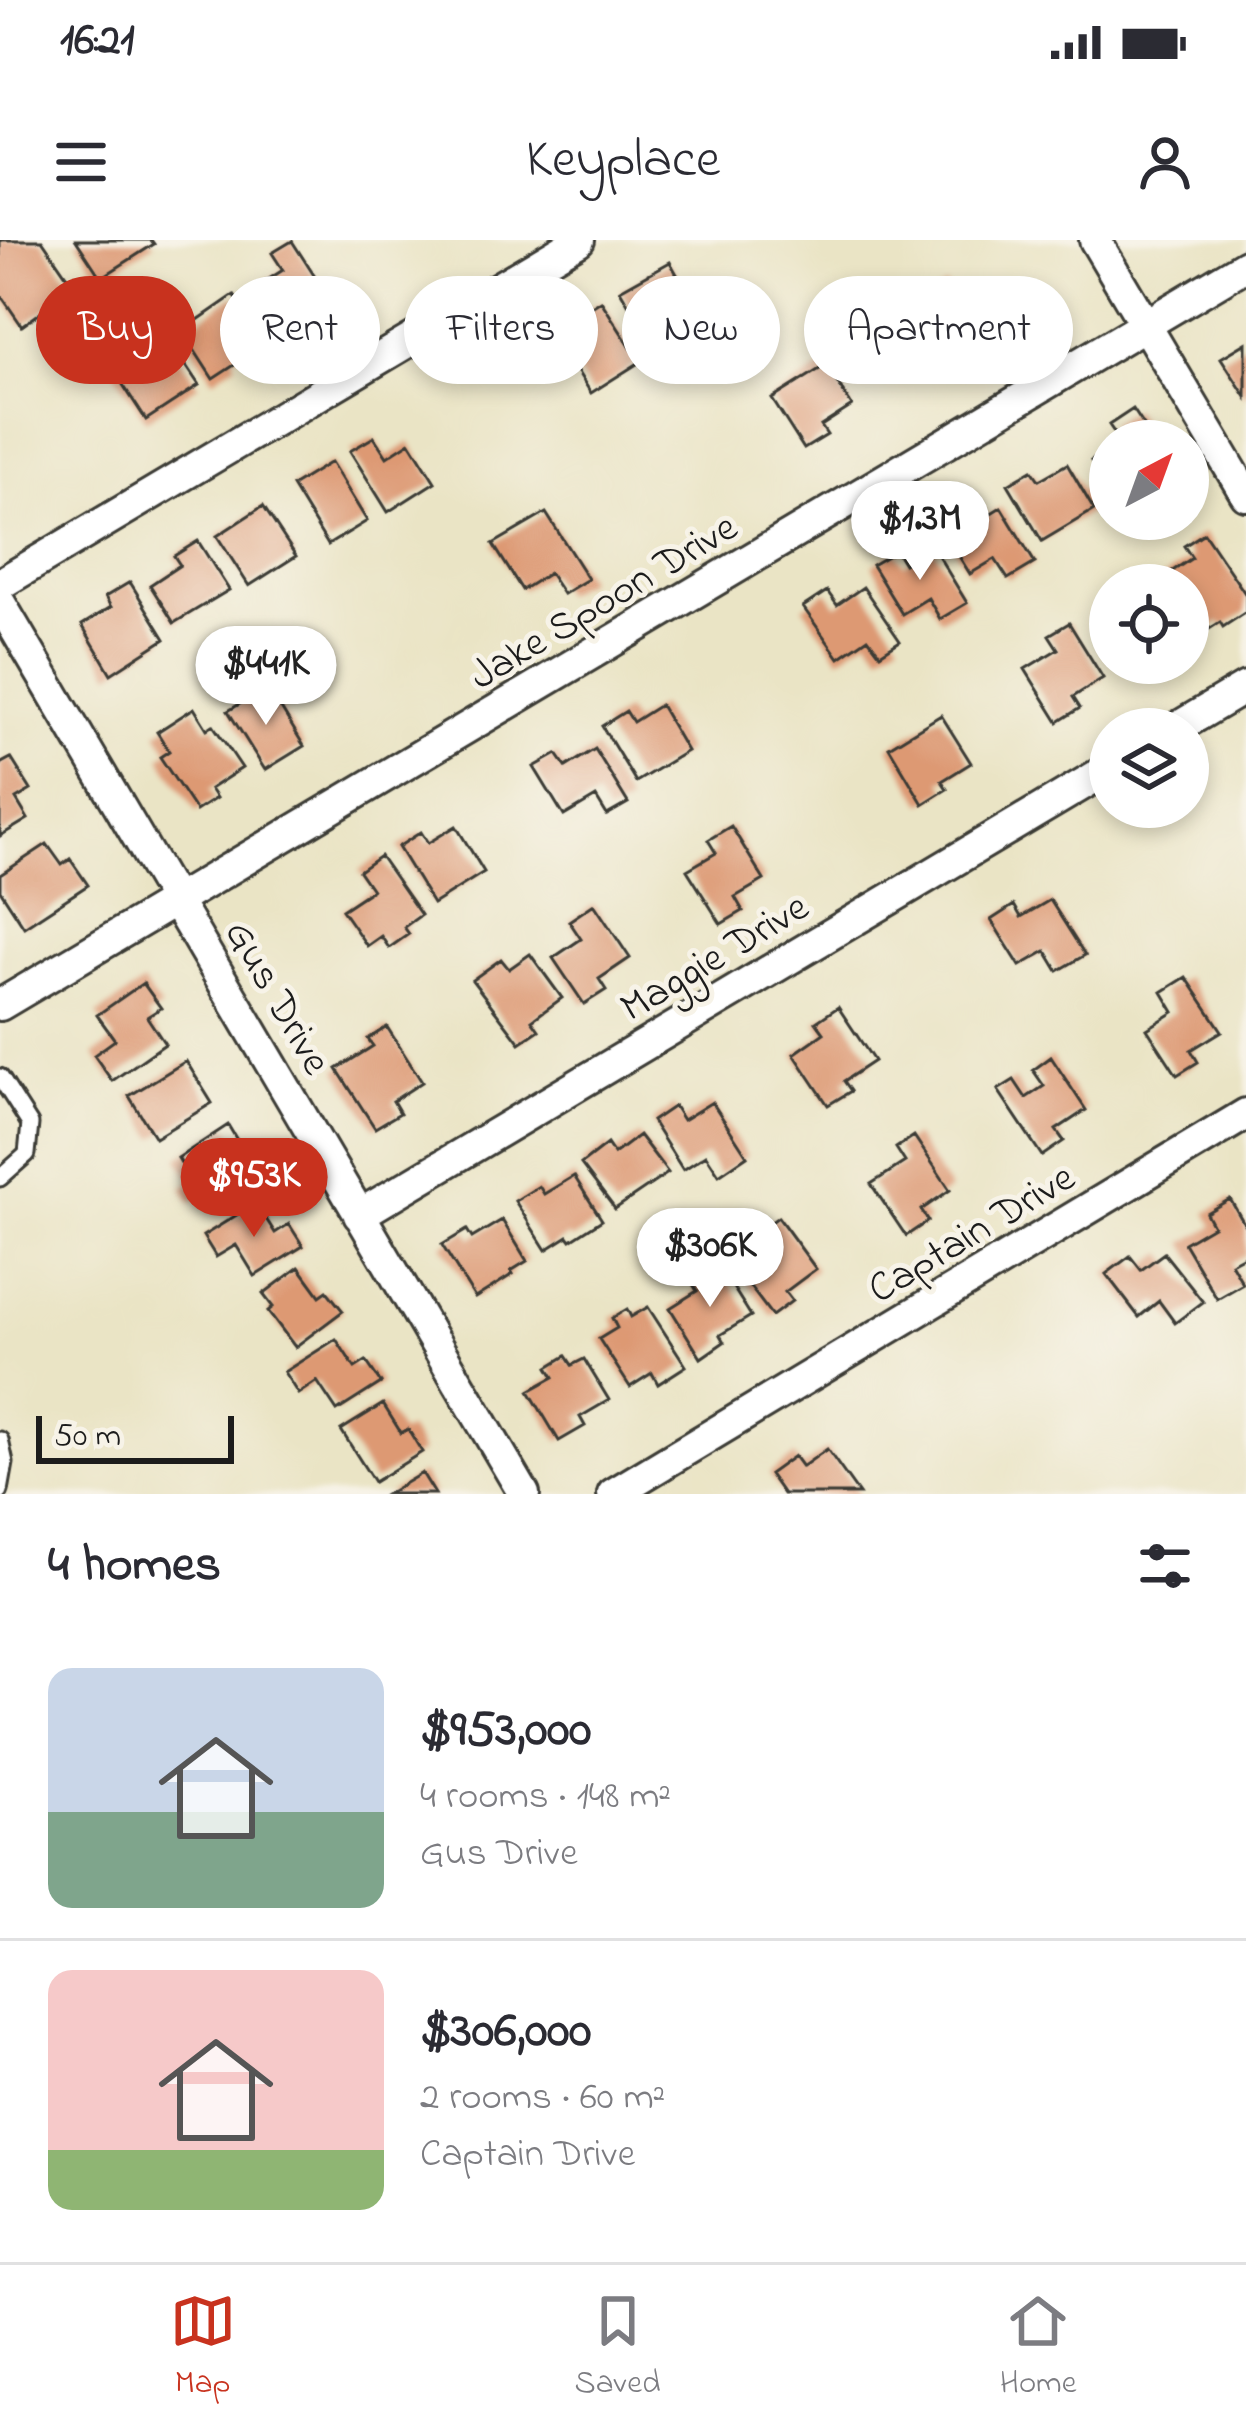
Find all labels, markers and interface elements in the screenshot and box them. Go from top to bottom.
text: 16:21 [60,9,135,75]
text: Keyplace [526,123,720,201]
icon: menu [48,129,114,195]
icon: person [1132,129,1198,195]
chip: Buy [36,276,196,384]
chip: Rent [220,276,380,384]
chip: Filters [404,276,598,384]
chip: New [622,276,780,384]
chip: Apartment [804,276,1073,384]
north arrow [1089,420,1209,540]
map controls [1089,420,1209,828]
pin: $1.3M [836,481,1004,583]
text: $1.3M [878,491,962,548]
street label: Jake Spoon Drive [459,499,750,707]
button: locate [1089,564,1209,684]
pin: $441K [182,626,350,728]
text: $441K [222,636,310,693]
button: layers [1089,708,1209,828]
street label: Maggie Drive [609,878,821,1039]
street label: Gus Drive [207,909,345,1087]
pin: $953K [170,1138,338,1240]
text: $953K [208,1148,300,1205]
street label: Captain Drive [857,1149,1088,1321]
pin: $306K [626,1208,794,1310]
text: $306K [664,1218,756,1275]
scale bar [36,1410,234,1463]
text: 50 m [54,1413,121,1461]
text: 4 homes [48,1529,221,1604]
icon: filters [1132,1533,1198,1599]
text: $953,000 [420,1694,591,1769]
icon: home [144,1716,288,1860]
text: 4 rooms · 148 m² [420,1769,671,1826]
text: Gus Drive [420,1826,578,1883]
text: $306,000 [420,1995,591,2070]
icon: home [144,2018,288,2162]
text: 2 rooms · 60 m² [420,2070,665,2127]
text: Captain Drive [420,2127,635,2184]
tab: Map [170,2288,236,2408]
tab: Saved [575,2288,661,2408]
tab: Home [1000,2288,1076,2408]

